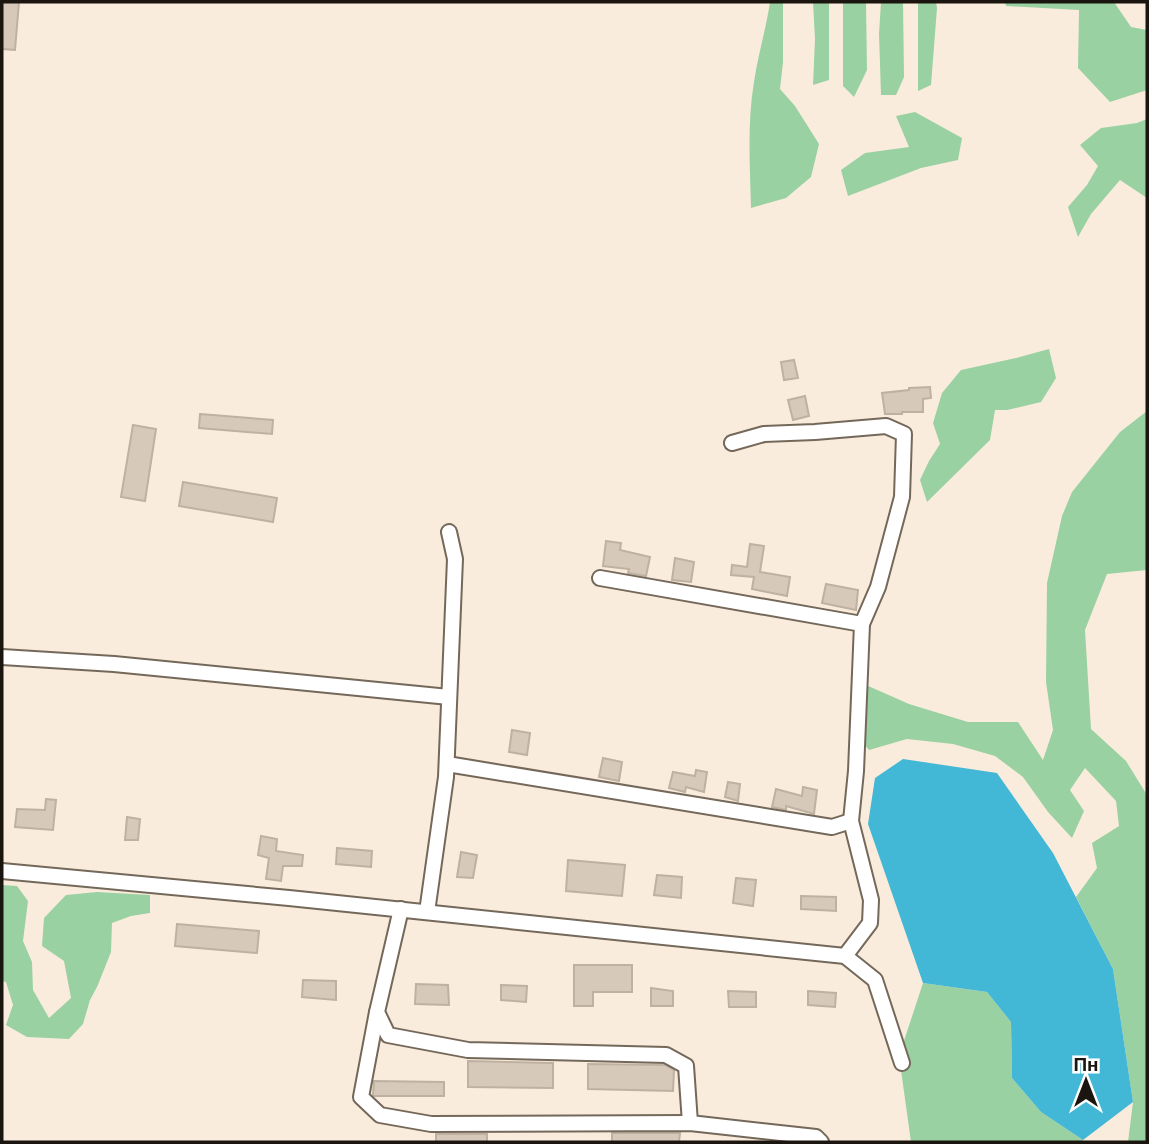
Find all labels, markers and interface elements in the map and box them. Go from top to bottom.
north arrow [1051,1046,1121,1116]
text: Пн [1073,1054,1099,1075]

